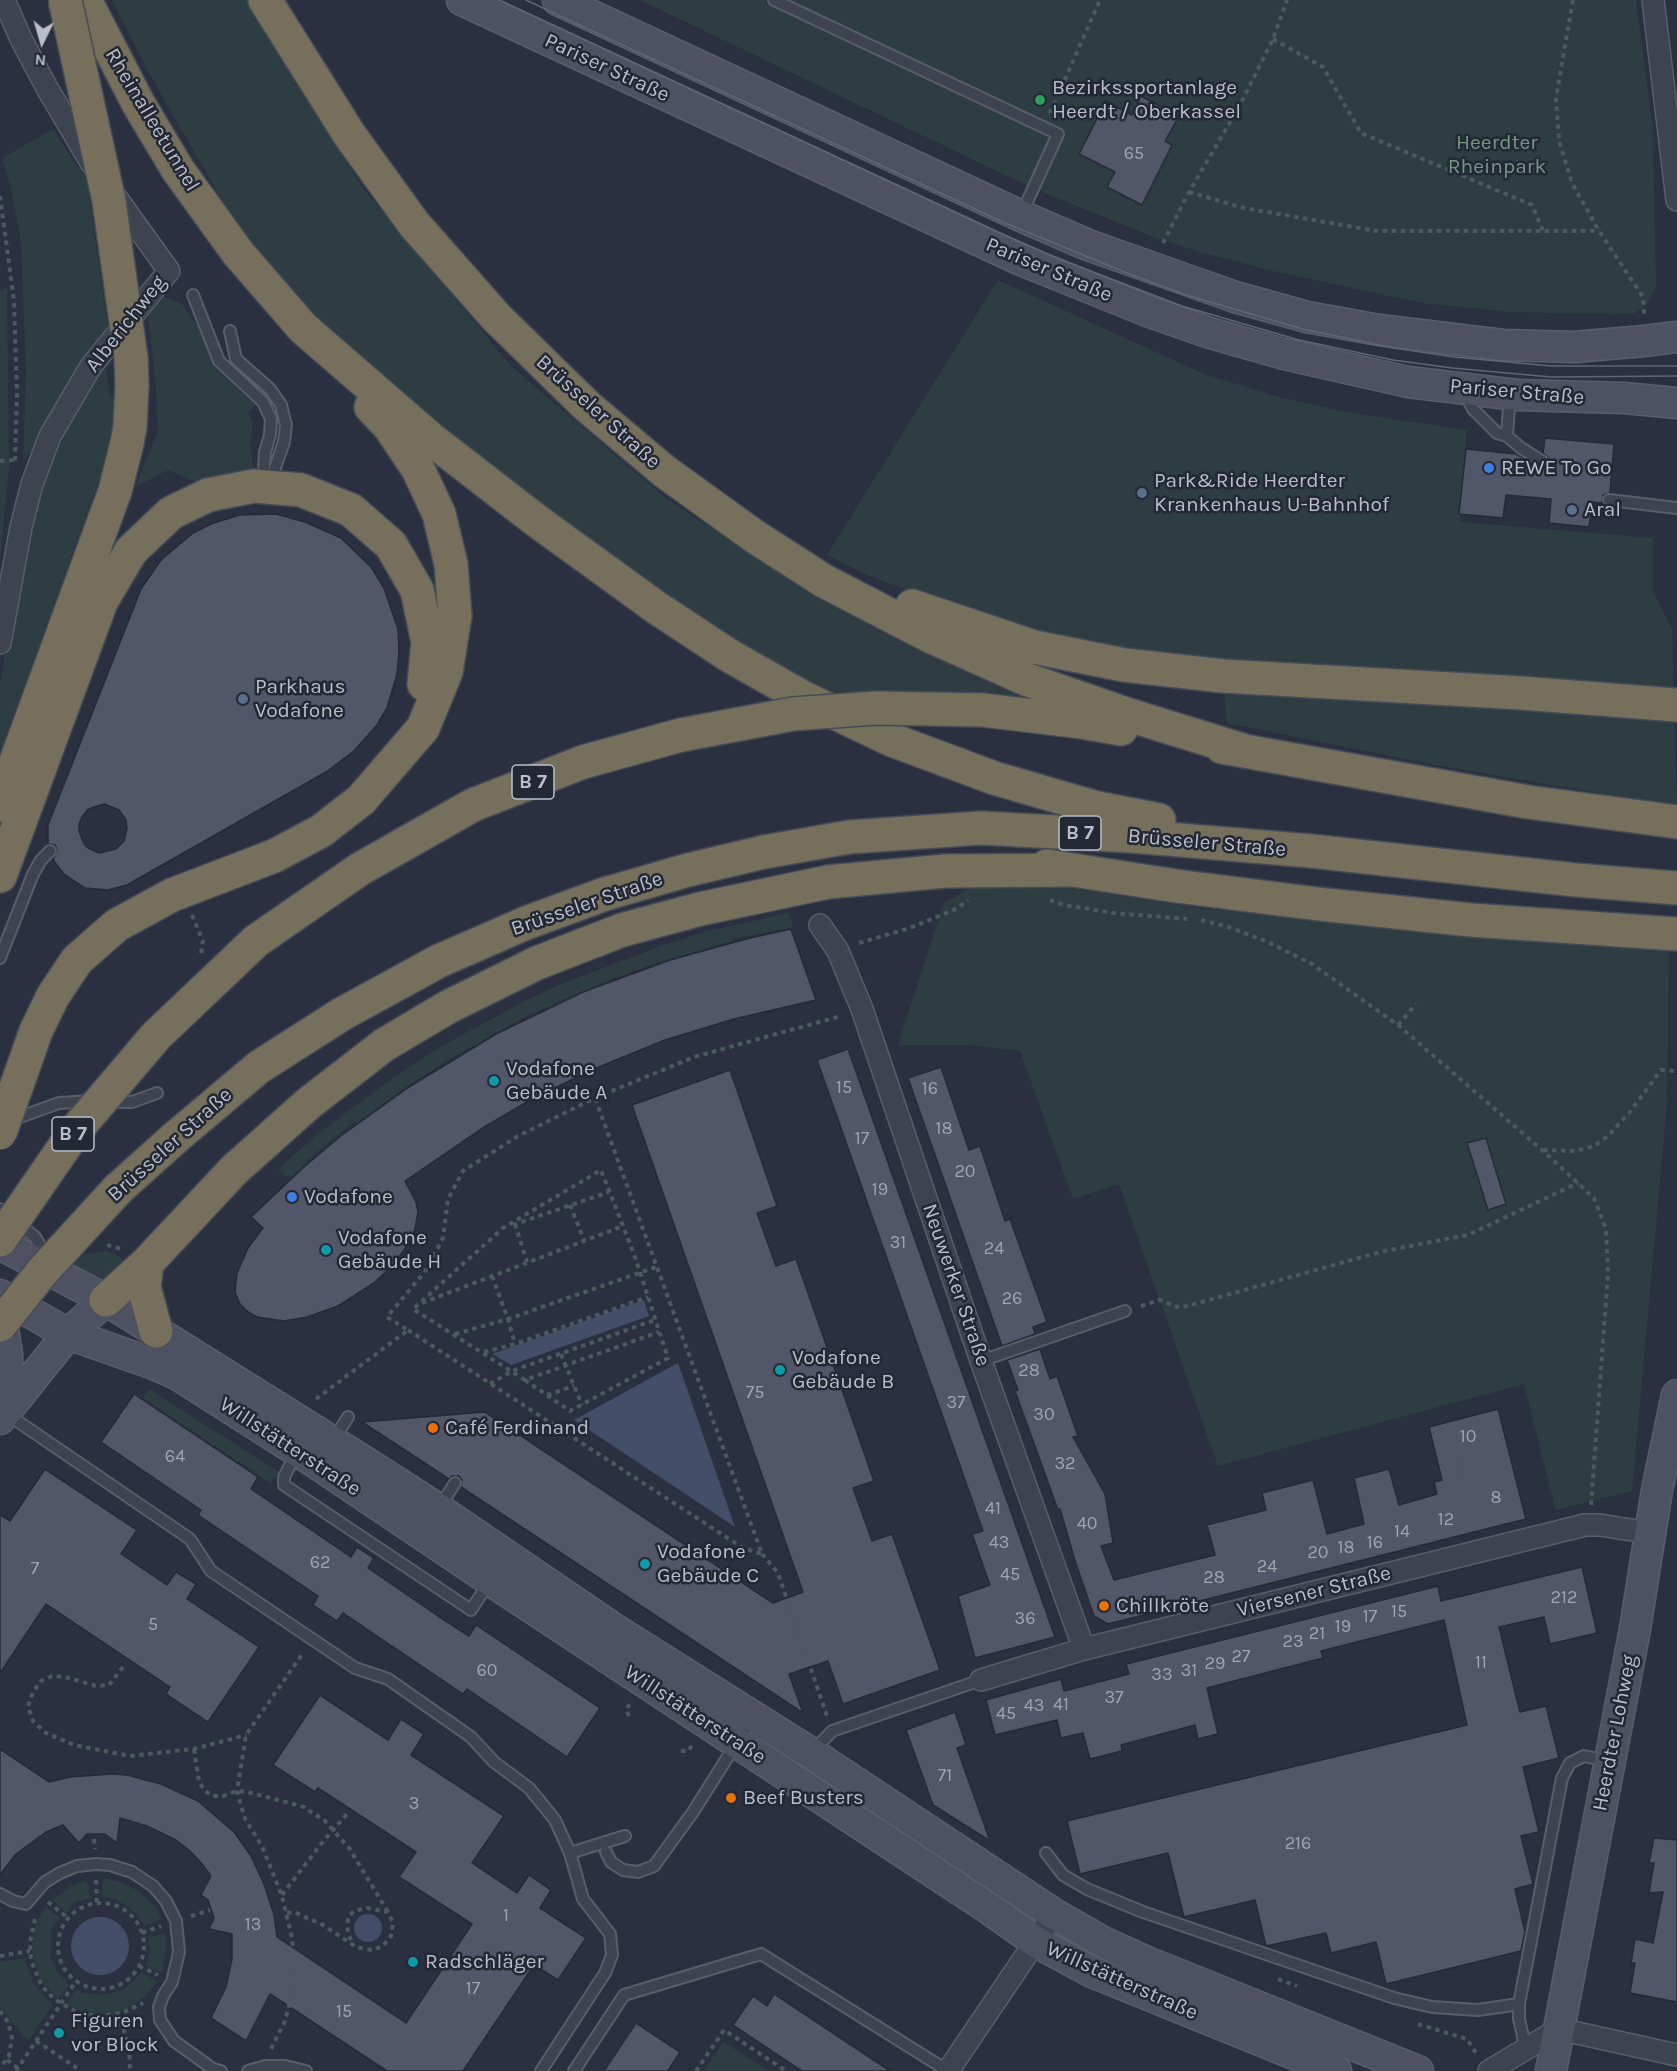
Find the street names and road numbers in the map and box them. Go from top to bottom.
street label: Pariser Straße [541,28,673,108]
street label: Rheinalleetunnel [99,44,205,196]
street label: Pariser Straße [982,232,1116,308]
street label: Alberichweg [80,270,172,378]
street label: Brüsseler Straße [531,349,665,475]
street label: Pariser Straße [1449,374,1585,410]
road number: B 7 [512,765,554,799]
road number: B 7 [1059,816,1101,850]
street label: Brüsseler Straße [1127,824,1287,862]
street label: Brüsseler Straße [508,866,666,942]
street label: Brüsseler Straße [103,1082,237,1208]
road number: B 7 [52,1117,94,1151]
street label: Neuwerker Straße [916,1201,996,1369]
street label: Willstätterstraße [215,1392,365,1502]
street label: Viersener Straße [1234,1561,1394,1623]
street label: Heerdter Lohweg [1587,1653,1643,1813]
street label: Willstätterstraße [620,1660,770,1770]
street label: Willstätterstraße [1042,1936,1202,2026]

